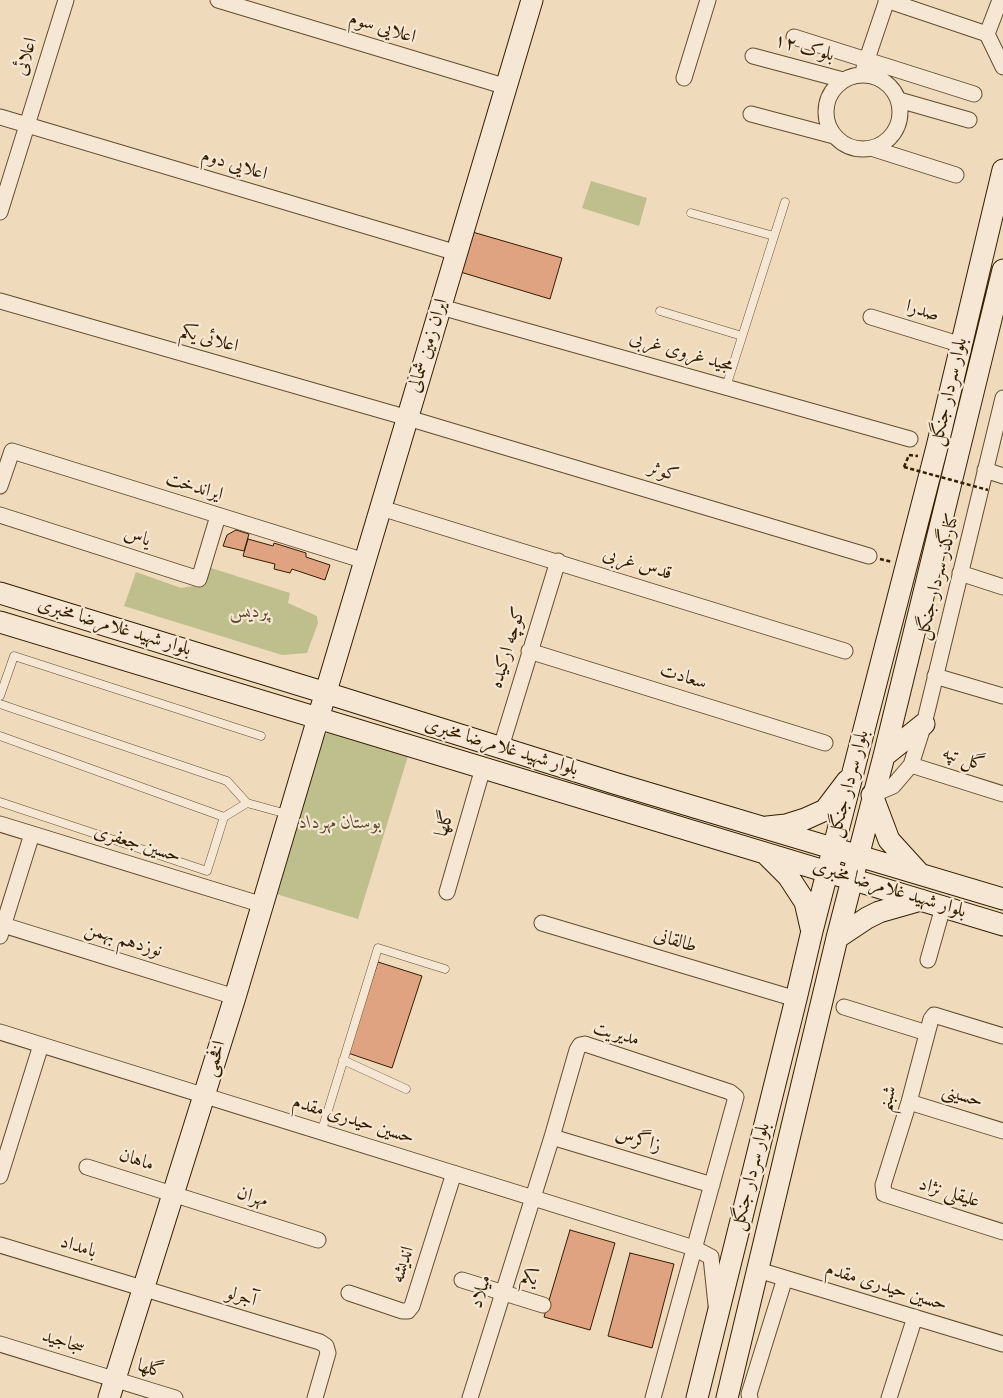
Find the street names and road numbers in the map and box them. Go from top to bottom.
street label: اعلایی سوم [346,8,418,50]
street label: بلوک ۱۲ [772,30,836,68]
street label: اعلائی [10,35,44,79]
street label: اعلایی دوم [198,145,270,187]
street label: ایران زمین شمالی [404,296,454,396]
street label: صدرا [902,296,942,328]
street label: اعلائی یکم [177,321,241,359]
street label: مجید غروی غربی [626,327,736,379]
street label: بلوار سردار جنگل [926,336,974,448]
street label: کوثر [645,458,681,488]
street label: ایراندخت [163,468,225,508]
street label: کنارگذر سردار جنگل [912,511,966,643]
street label: یاس [121,523,153,553]
street label: قدس غربی [600,544,674,586]
street label: بلوار شهید غلامرضا مخبری [34,594,194,662]
street label: کوچه ارکیده [486,605,532,691]
street label: سعادت [657,660,709,696]
street label: بلوار شهید غلامرضا مخبری [421,714,581,782]
street label: بلوار سردار جنگل [825,728,875,840]
street label: گل تپه [939,742,987,778]
street label: گلها [431,808,461,840]
street label: حسین جعفری [91,821,183,869]
street label: بلوار شهید غلامرضا مخبری [809,856,969,924]
street label: نوزدهم بهمن [82,918,164,964]
street label: طالقانی [651,925,699,959]
street label: مدیریت [590,1018,642,1052]
street label: افخمی [200,1038,232,1080]
street label: حسینی [939,1080,985,1114]
street label: شبنم [874,1083,904,1115]
street label: حسین حیدری مقدم [289,1092,417,1150]
street label: بلوار سردار جنگل [728,1121,776,1233]
street label: زاگرس [612,1123,664,1159]
street label: ماهان [116,1145,156,1177]
street label: علیقلی نژاد [916,1174,982,1214]
street label: مهران [233,1182,271,1214]
street label: بامداد [57,1232,99,1264]
street label: اندیشه [387,1244,421,1286]
street label: حسین حیدری مقدم [822,1259,950,1317]
street label: یکم [518,1266,540,1292]
street label: میلاد [466,1273,498,1311]
street label: آجرلو [223,1283,259,1313]
street label: سجاجید [39,1325,87,1361]
street label: گلها [134,1355,166,1385]

